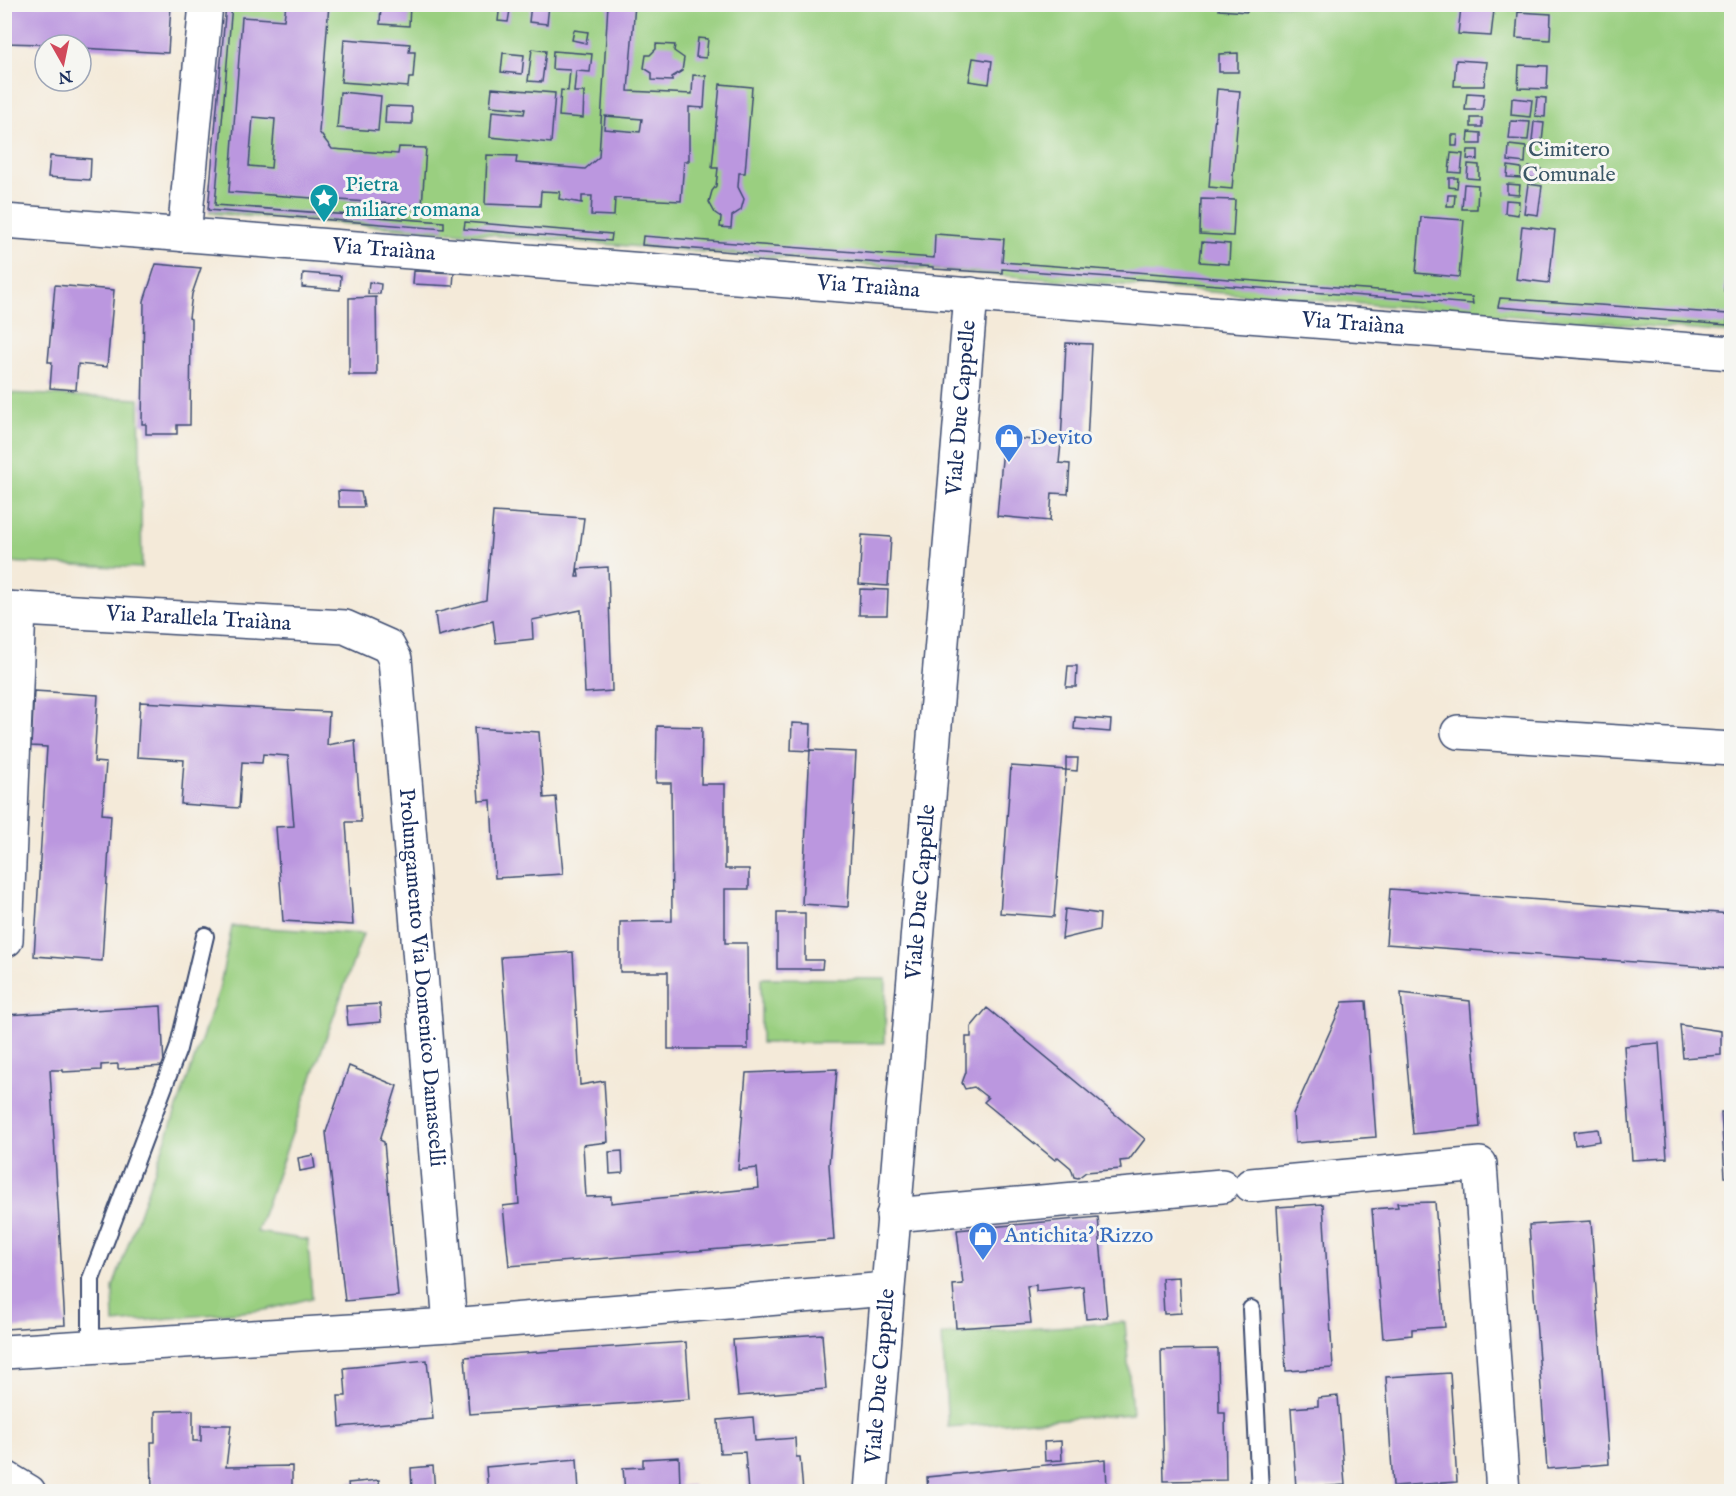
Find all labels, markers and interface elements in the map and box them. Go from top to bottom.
north arrow [33,33,93,93]
text: N [56,65,74,87]
park label: Cimitero Comunale [1522,136,1616,189]
place label: Pietra miliare romana [345,171,480,224]
place icon: Pietra miliare romana [308,182,340,224]
street label: Via Traiàna [330,232,437,268]
street label: Via Traiàna [815,269,921,305]
street label: Via Traiàna [1300,306,1406,342]
street label: Viale Due Cappelle [940,319,983,498]
shop icon: Devito [993,422,1025,464]
place label: Devito [1030,424,1093,452]
street label: Via Parallela Traiàna [104,600,292,638]
street label: Prolungamento Via Domenico Damascelli [392,787,451,1168]
street label: Viale Due Cappelle [900,803,942,982]
shop icon: Antichita' Rizzo [967,1220,999,1262]
place label: Antichita' Rizzo [1003,1222,1154,1250]
street label: Viale Due Cappelle [859,1288,902,1466]

